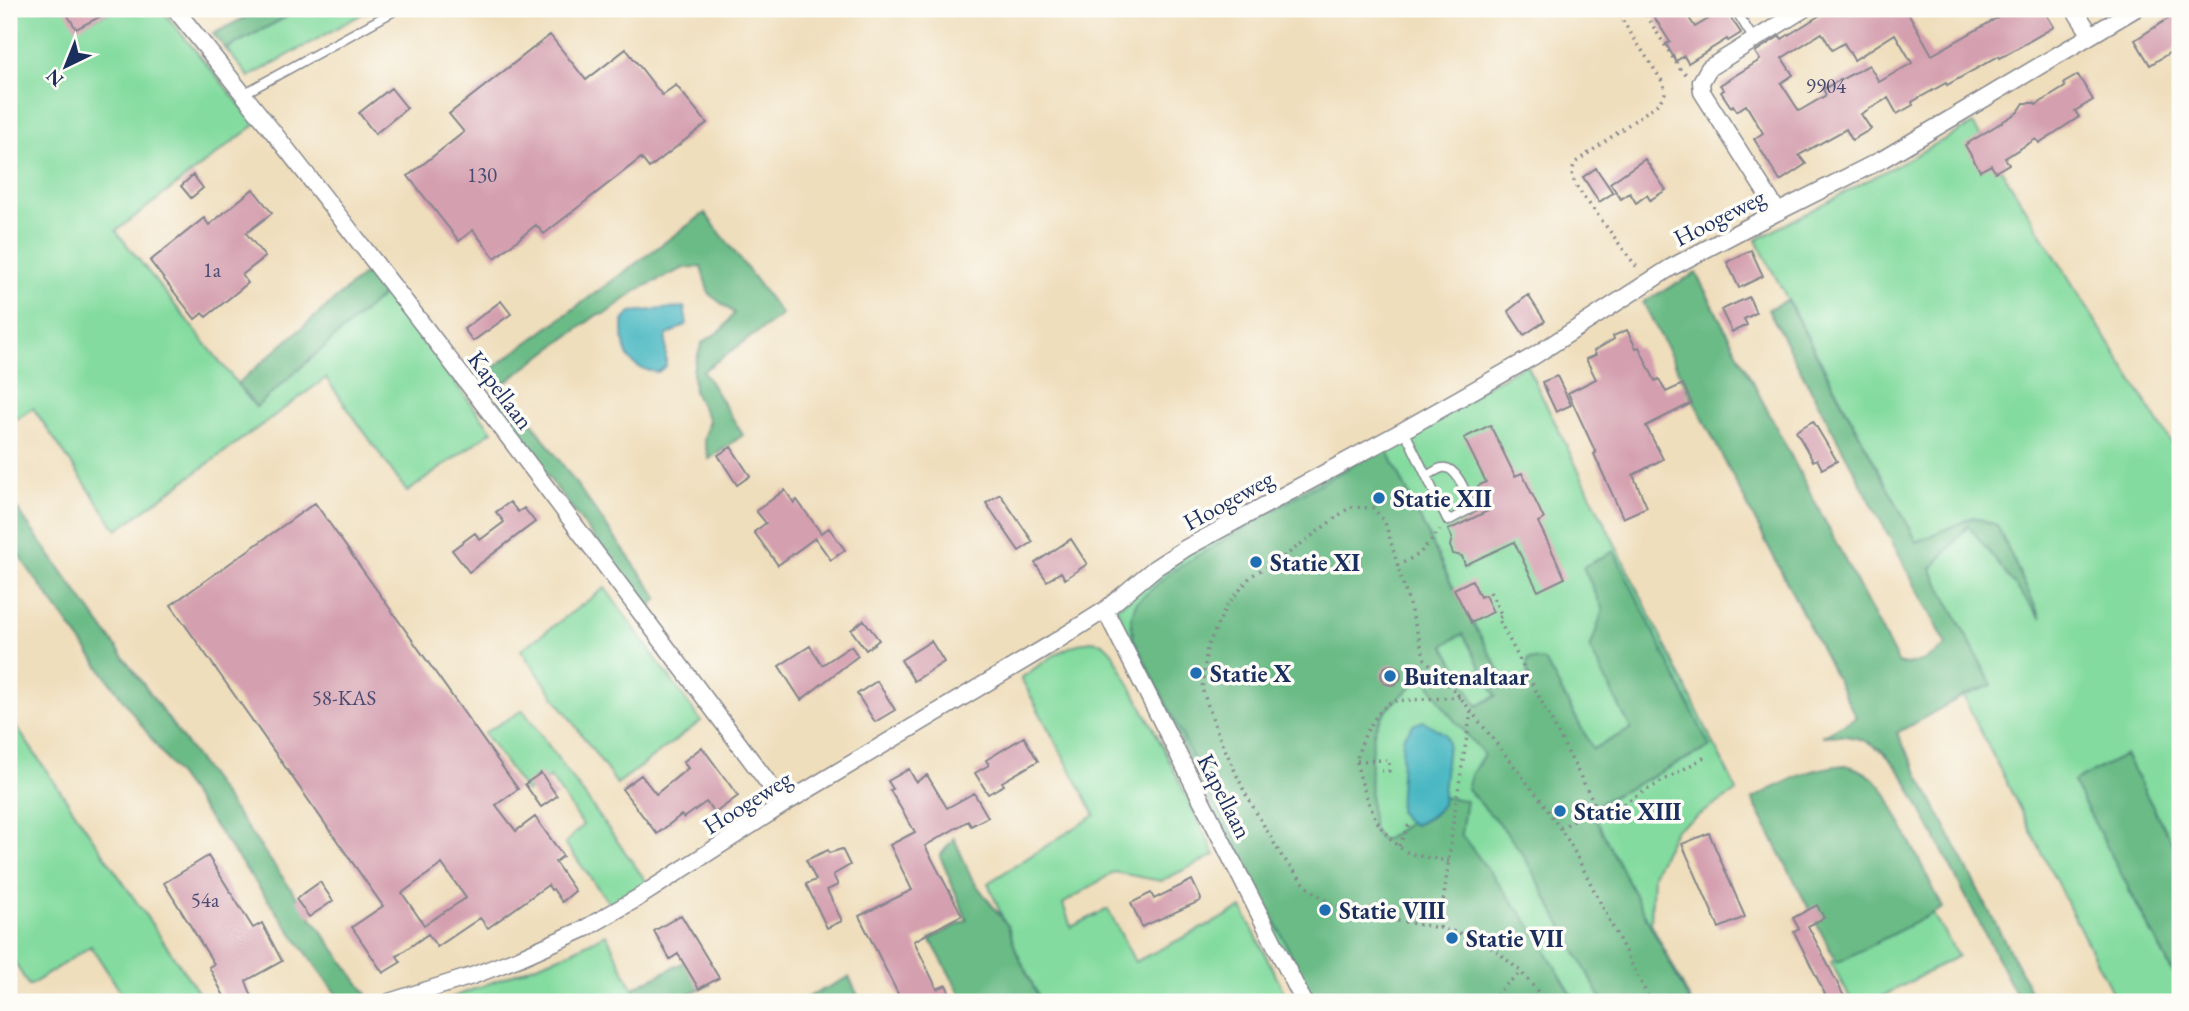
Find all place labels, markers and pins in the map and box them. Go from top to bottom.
place label: Statie XII [1393,483,1492,514]
marker: Statie XII [1371,490,1387,506]
place label: Statie XI [1270,547,1360,578]
marker: Statie XI [1248,554,1264,570]
place label: Statie X [1210,658,1291,689]
place label: Buitenaltaar [1404,661,1529,692]
marker: Statie X [1188,665,1204,681]
marker: Buitenaltaar [1382,668,1398,684]
place label: Statie XIII [1574,796,1682,827]
marker: Statie XIII [1552,803,1568,819]
place label: Statie VIII [1339,895,1446,926]
marker: Statie VIII [1317,902,1333,918]
place label: Statie VII [1466,923,1564,954]
marker: Statie VII [1444,930,1460,946]

